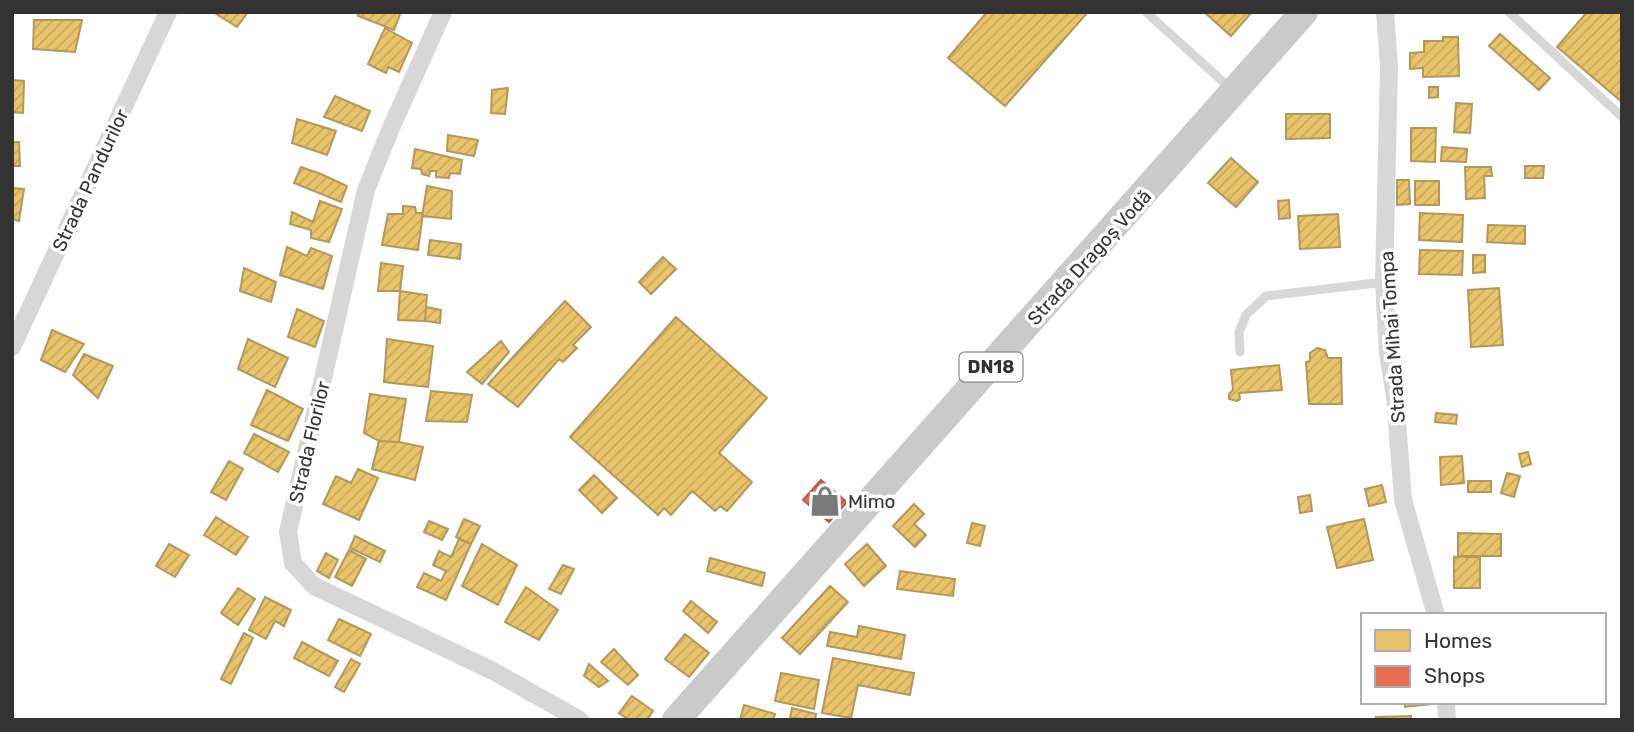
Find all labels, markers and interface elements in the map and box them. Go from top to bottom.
street label: Strada Pandurilor [47,105,134,255]
street label: Strada Dragoș Vodă [1023,185,1156,330]
street label: Strada Mihai Tompa [1375,250,1410,424]
road number: DN18 [960,352,1023,382]
street label: Strada Florilor [284,378,335,505]
shop icon: Mimo [808,484,842,518]
place label: Mimo [848,490,895,513]
legend [1361,613,1606,704]
text: Homes [1424,628,1492,653]
text: Shops [1424,663,1485,688]

